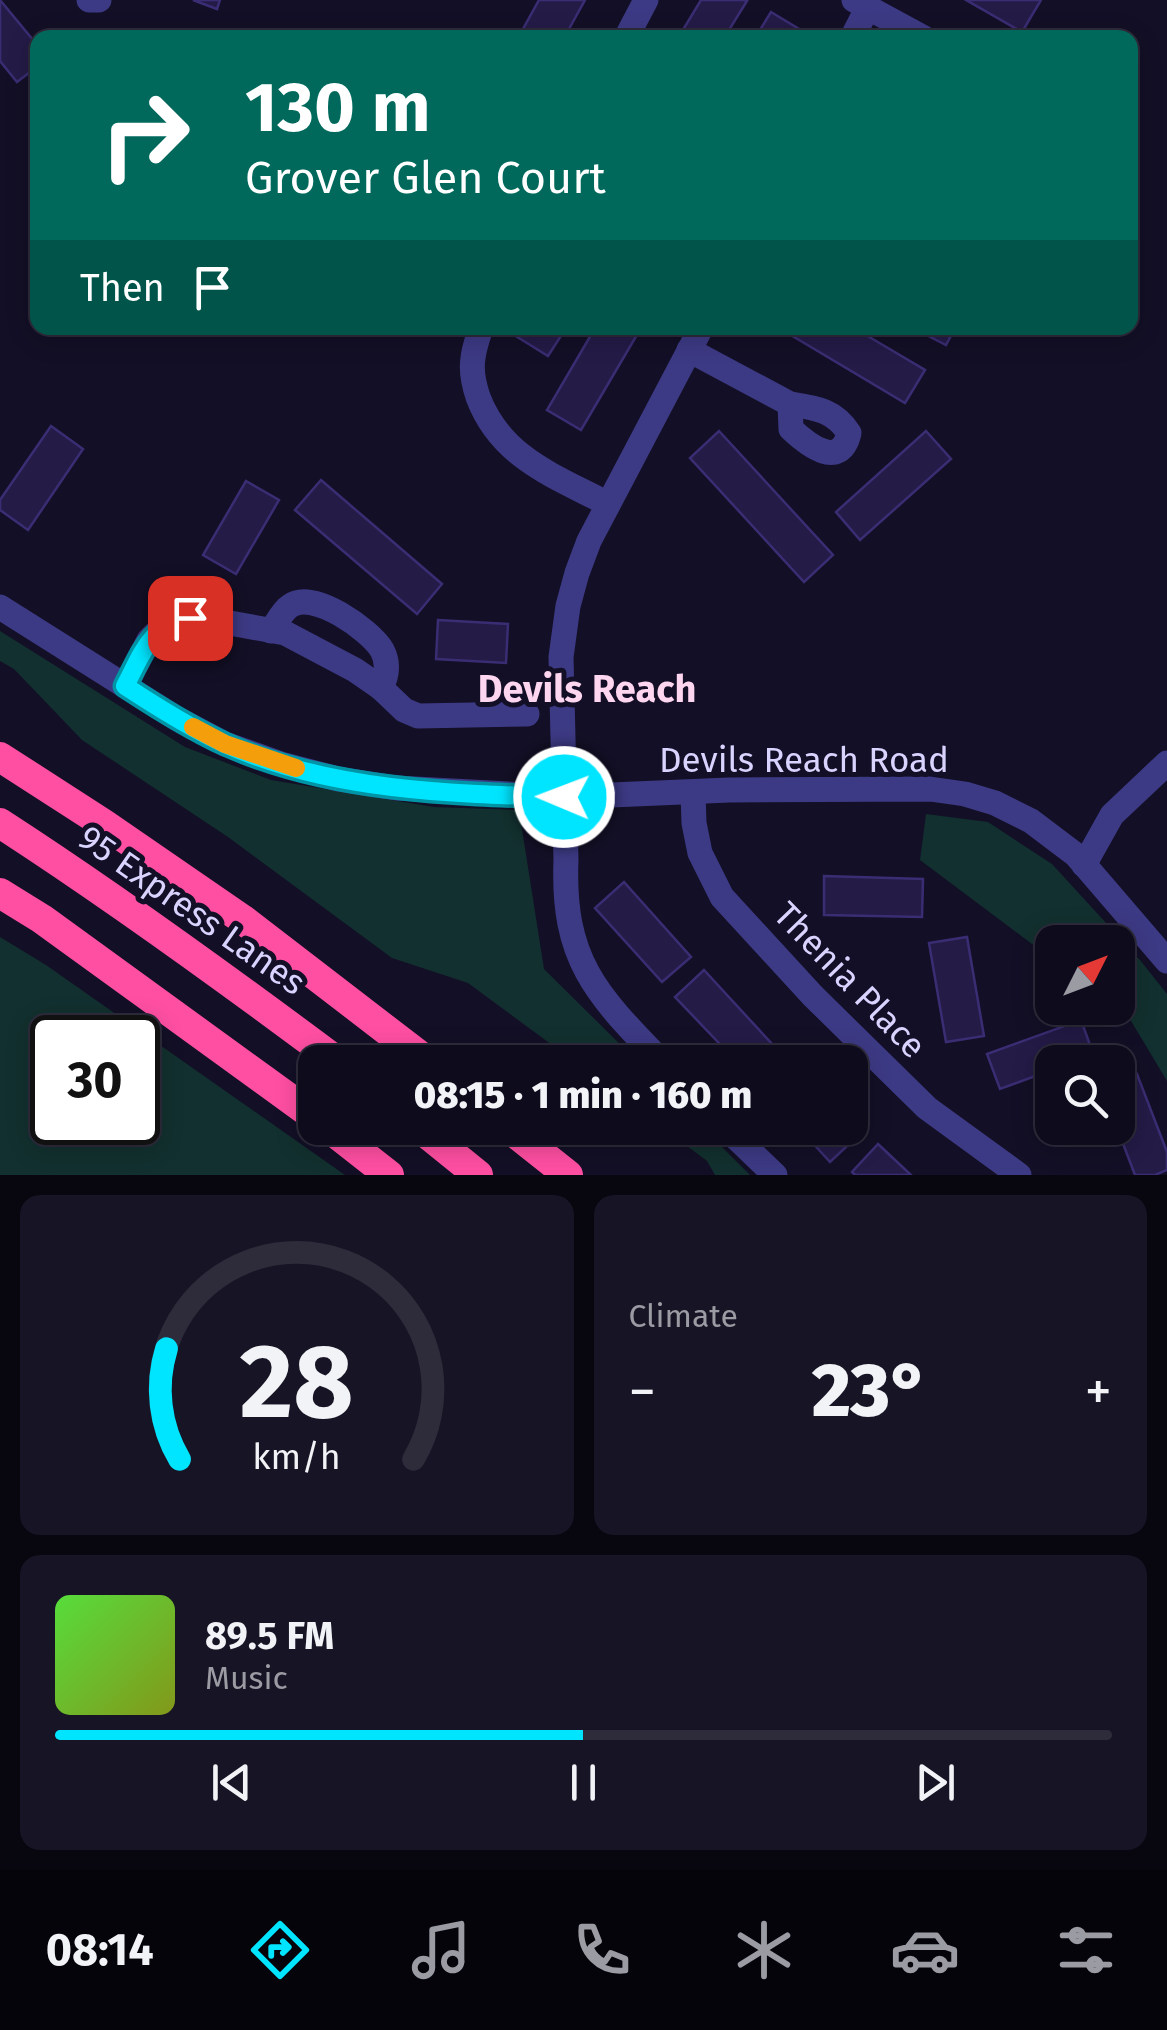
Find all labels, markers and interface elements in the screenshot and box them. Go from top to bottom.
text: 130 m [245,66,431,150]
icon: right [80,70,210,200]
text: Grover Glen Court [245,151,606,205]
icon: arrive [185,260,240,315]
text: Then [80,265,165,311]
pin [148,576,233,661]
icon: arrive [163,591,218,646]
district label: Devils Reach [478,666,696,712]
street label: Devils Reach Road [659,739,949,781]
position arrow [512,745,616,849]
street label: 95 Express Lanes [71,816,313,1004]
street label: Thenia Place [765,893,935,1067]
north arrow [1035,925,1135,1025]
map controls [1035,925,1135,1145]
speed limit sign: 30 [30,1015,160,1145]
button: search [1035,1045,1135,1145]
text: 08:15 · 1 min · 160 m [414,1072,752,1118]
text: Climate [629,1297,738,1335]
text: 28 [240,1320,354,1445]
text: 23° [812,1346,929,1436]
text: − [629,1359,656,1425]
text: + [1085,1359,1112,1425]
text: km/h [253,1436,341,1478]
text: 89.5 FM [205,1613,334,1659]
text: Music [205,1659,288,1697]
icon: previous [204,1755,259,1810]
icon: pause [556,1755,611,1810]
icon: next [908,1755,963,1810]
icon: directions [245,1915,315,1985]
icon: music [406,1915,476,1985]
icon: phone [567,1915,637,1985]
icon: climate [729,1915,799,1985]
icon: car [890,1915,960,1985]
icon: filters [1051,1915,1121,1985]
text: 08:14 [46,1923,154,1977]

